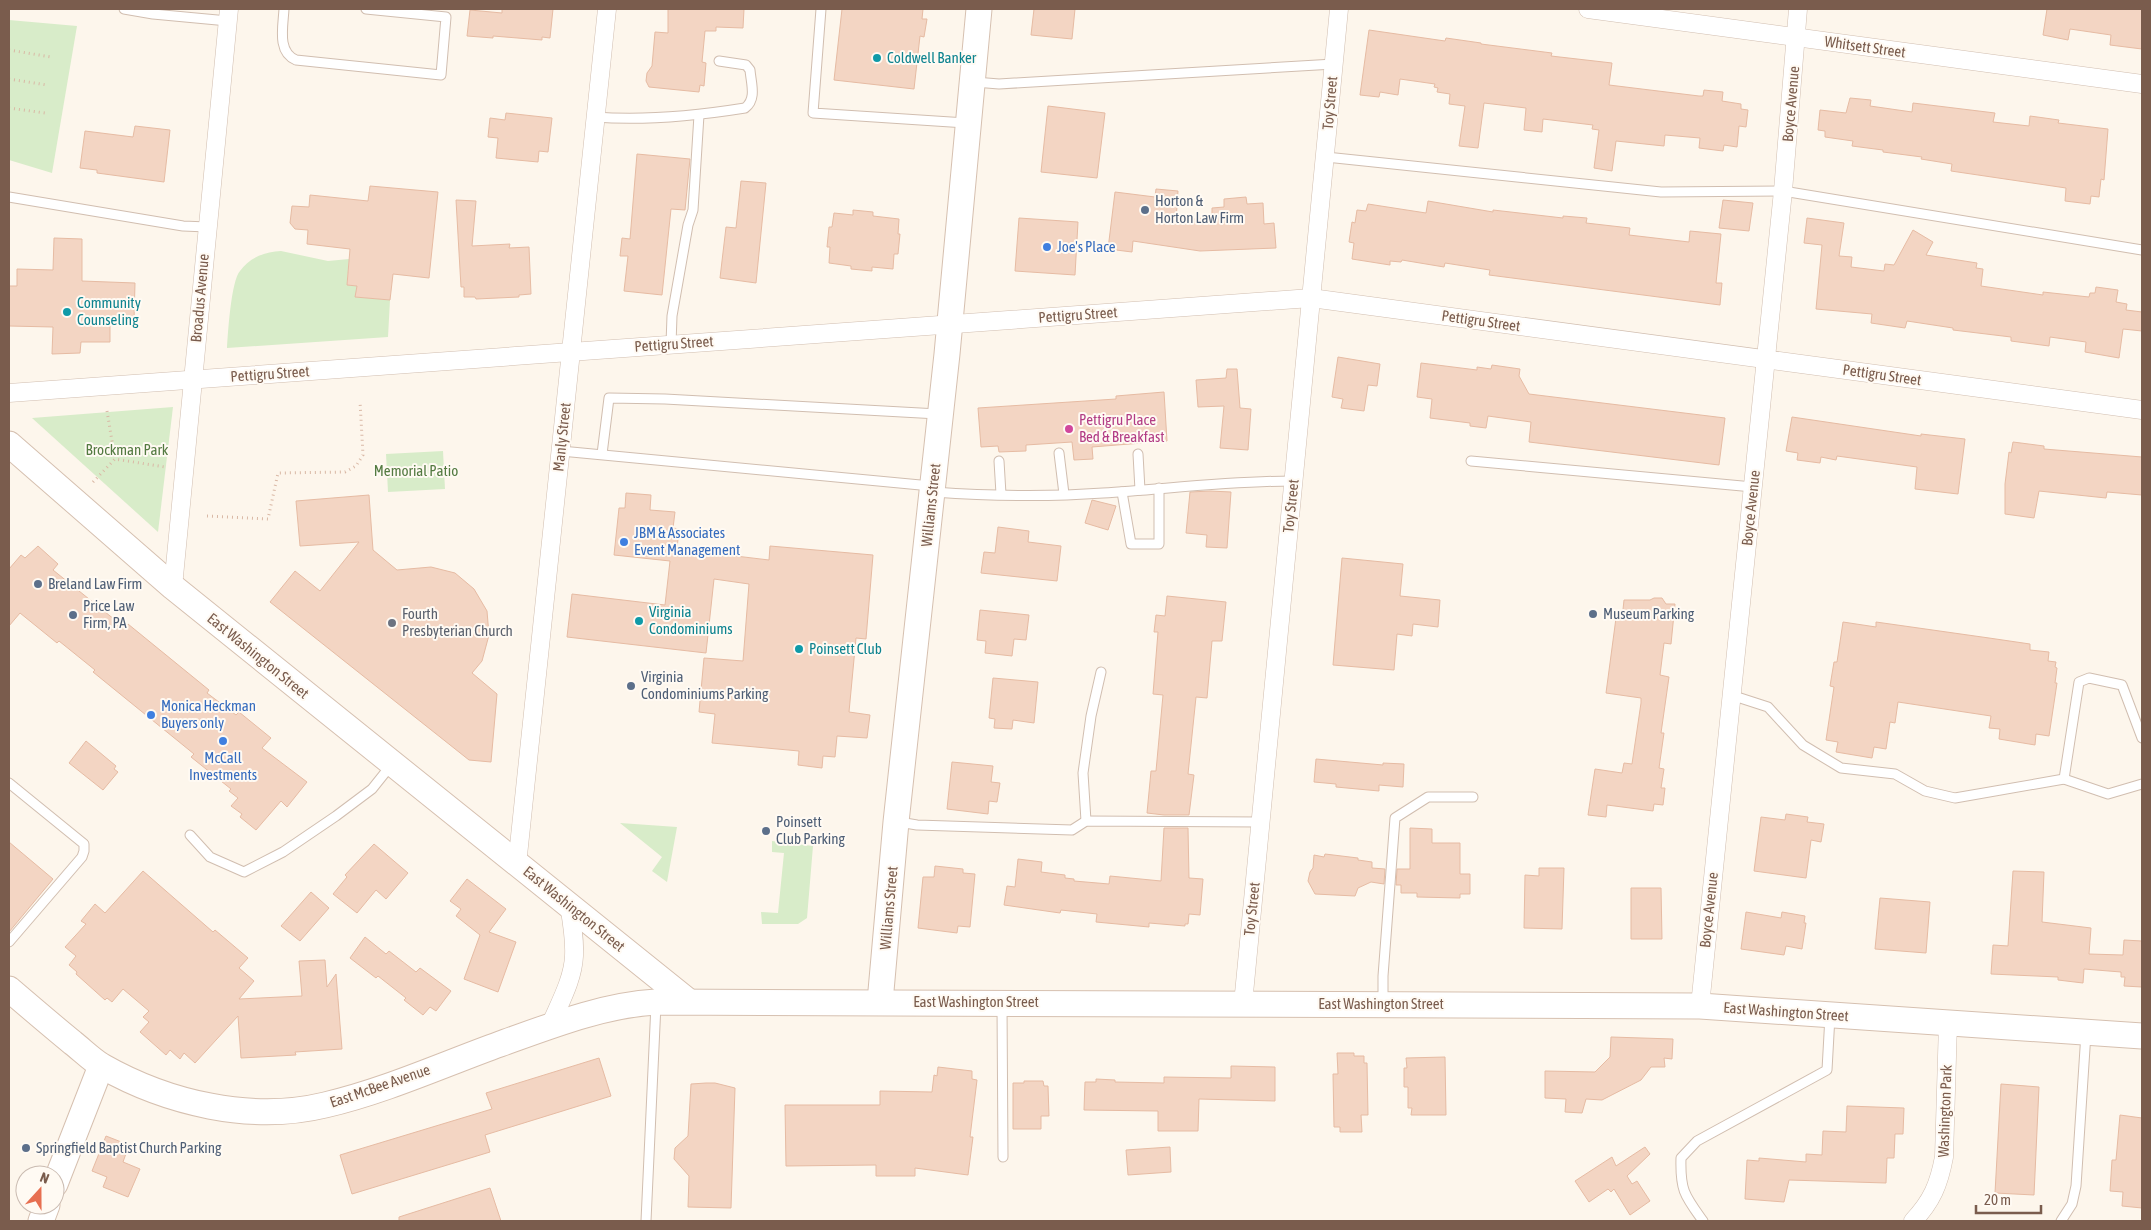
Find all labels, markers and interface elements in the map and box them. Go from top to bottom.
street label: Whitsett Street [1823,32,1907,61]
place label: Coldwell Banker [887,49,977,66]
marker: Coldwell Banker [871,52,883,64]
street label: Boyce Avenue [1779,65,1802,143]
street label: Toy Street [1319,75,1340,130]
place label: Horton & Horton Law Firm [1155,192,1244,226]
marker: Horton & Horton Law Firm [1139,204,1151,216]
place label: Joe's Place [1057,238,1116,255]
marker: Joe's Place [1041,241,1053,253]
street label: Broadus Avenue [187,253,212,343]
place label: Community Counseling [77,294,141,328]
street label: Pettigru Street [1038,303,1118,326]
marker: Community Counseling [61,306,73,318]
street label: Pettigru Street [1441,307,1521,334]
street label: Pettigru Street [634,332,714,355]
street label: Pettigru Street [1842,361,1922,388]
street label: Pettigru Street [230,362,310,385]
street label: Manly Street [549,402,574,472]
place label: Pettigru Place Bed & Breakfast [1079,411,1165,445]
marker: Pettigru Place Bed & Breakfast [1063,423,1075,435]
park label: Brockman Park [86,441,169,458]
park label: Memorial Patio [374,462,458,479]
street label: Williams Street [918,462,943,547]
street label: Boyce Avenue [1738,469,1763,547]
street label: Toy Street [1279,478,1302,534]
place label: JBM & Associates Event Management [634,524,740,558]
marker: JBM & Associates Event Management [618,536,630,548]
place label: Breland Law Firm [48,575,142,592]
marker: Breland Law Firm [32,578,44,590]
place label: Price Law Firm, PA [83,597,134,631]
place label: Virginia Condominiums [649,603,733,637]
place label: Fourth Presbyterian Church [402,605,513,639]
place label: Museum Parking [1603,605,1695,622]
marker: Museum Parking [1587,608,1599,620]
marker: Price Law Firm, PA [67,609,79,621]
street label: East Washington Street [204,609,312,702]
marker: Virginia Condominiums [633,615,645,627]
marker: Fourth Presbyterian Church [386,617,398,629]
place label: Poinsett Club [809,640,882,657]
marker: Poinsett Club [793,643,805,655]
place label: Virginia Condominiums Parking [641,668,769,702]
marker: Virginia Condominiums Parking [625,680,637,692]
place label: Monica Heckman Buyers only [161,697,256,731]
marker: Monica Heckman Buyers only [145,709,157,721]
marker: McCall Investments [217,735,229,747]
place label: McCall Investments [189,749,257,783]
place label: Poinsett Club Parking [776,813,845,847]
marker: Poinsett Club Parking [760,825,772,837]
street label: East Washington Street [520,862,628,955]
street label: Williams Street [876,865,901,950]
street label: Boyce Avenue [1696,871,1721,949]
street label: Toy Street [1240,881,1263,937]
street label: East Washington Street [913,993,1039,1010]
street label: East Washington Street [1318,995,1444,1012]
street label: East Washington Street [1723,999,1849,1024]
street label: East McBee Avenue [327,1060,432,1111]
street label: Washington Park [1934,1064,1955,1158]
place label: Springfield Baptist Church Parking [36,1139,222,1156]
marker: Springfield Baptist Church Parking [20,1142,32,1154]
north arrow [15,1165,65,1215]
text: N [38,1169,51,1187]
scale bar [1976,1182,2041,1214]
text: 20 m [1984,1191,2011,1208]

